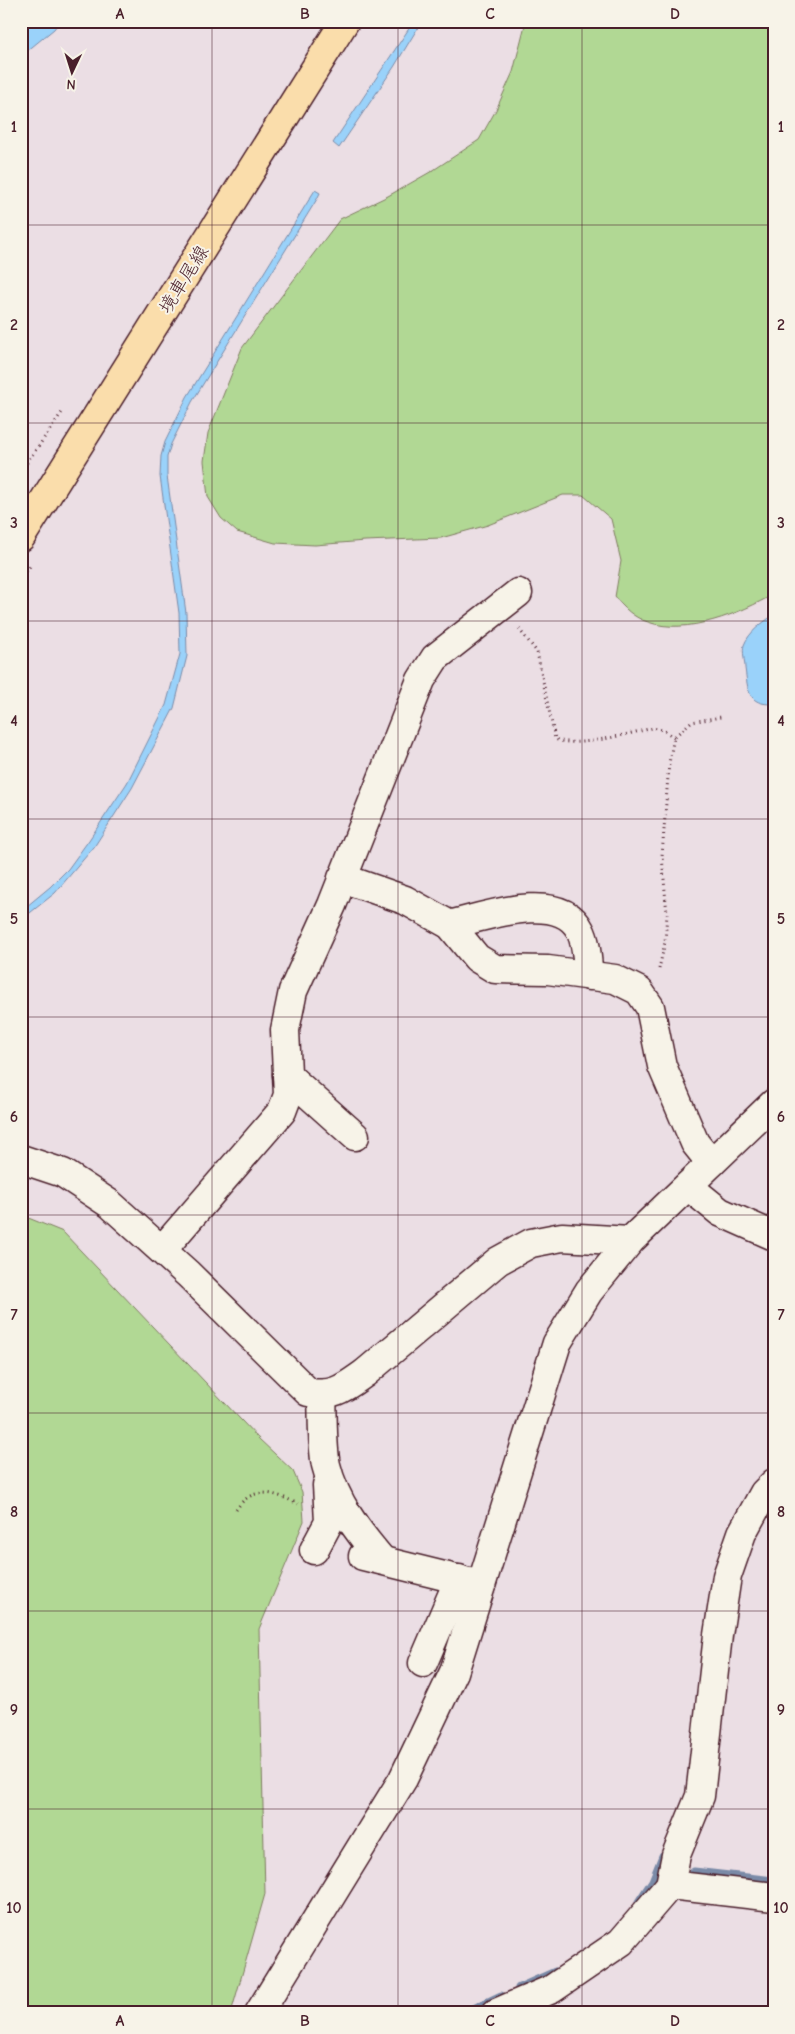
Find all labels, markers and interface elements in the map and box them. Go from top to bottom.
text: A [116,5,125,23]
text: B [300,5,310,23]
text: C [485,5,495,23]
text: D [670,5,680,23]
north arrow [48,48,98,98]
text: N [66,76,76,93]
text: 1 [11,118,17,136]
text: 1 [778,118,784,136]
street label: 境車尾線 [154,241,213,318]
text: 2 [10,316,18,334]
text: 2 [777,316,785,334]
text: 3 [10,514,18,532]
text: 3 [777,514,785,532]
text: 4 [10,712,18,730]
text: 4 [777,712,785,730]
text: 5 [10,910,18,928]
text: 5 [777,910,785,928]
text: 6 [10,1108,18,1126]
text: 6 [777,1108,785,1126]
text: 7 [10,1306,18,1324]
text: 7 [777,1306,785,1324]
text: 8 [10,1503,18,1521]
text: 8 [777,1503,785,1521]
text: 9 [10,1701,18,1719]
text: 9 [777,1701,785,1719]
text: 10 [6,1899,22,1917]
text: 10 [773,1899,789,1917]
text: A [116,2012,125,2030]
text: B [300,2012,310,2030]
text: C [485,2012,495,2030]
text: D [670,2012,680,2030]

